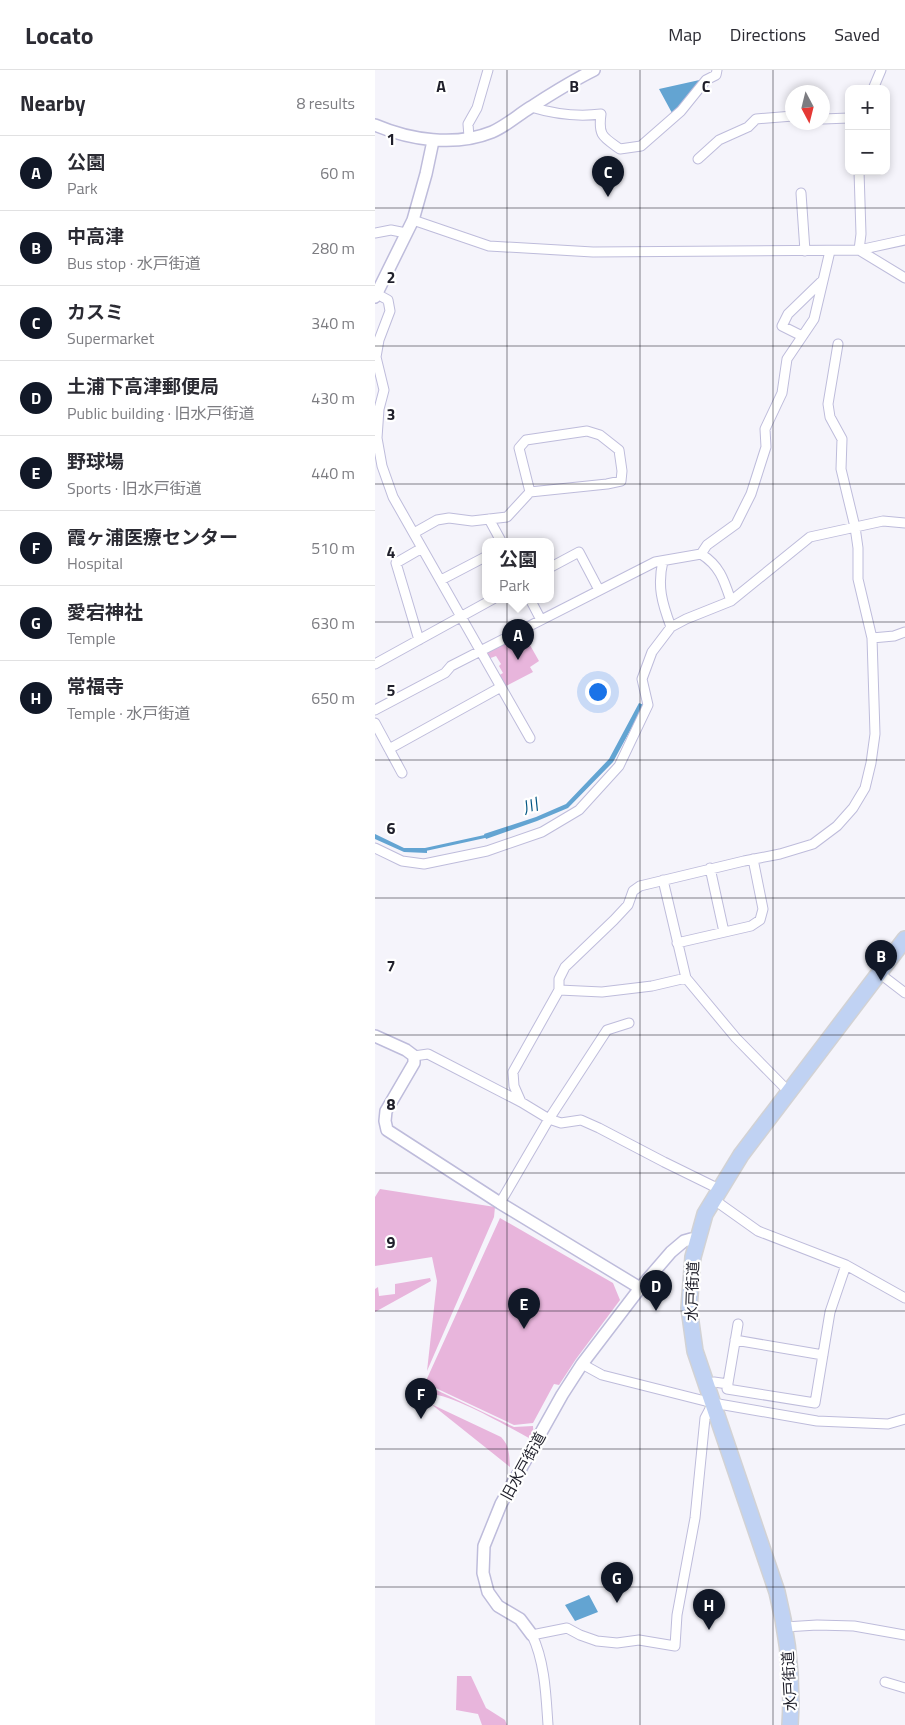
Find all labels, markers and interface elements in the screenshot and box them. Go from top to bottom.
text: Locato [25,17,94,53]
text: Map [668,21,702,48]
text: Directions [730,21,806,48]
text: Saved [834,21,880,48]
text: A [436,74,446,98]
text: B [569,74,579,98]
text: C [702,74,711,98]
north arrow [785,85,830,130]
map controls [845,85,890,175]
button: + [845,85,890,130]
text: Nearby [20,87,85,119]
text: 8 results [296,91,355,115]
text: 1 [387,127,395,151]
button: − [845,130,890,175]
text: 公園 [67,147,105,176]
pin: C [592,156,624,197]
text: A [31,161,41,185]
text: 60 m [320,161,355,185]
text: Park [67,176,98,200]
text: 中高津 [67,221,124,250]
text: B [31,236,41,260]
text: 280 m [311,236,355,260]
text: Bus stop · 水戸街道 [67,251,201,275]
text: 2 [387,265,395,289]
text: カスミ [67,297,124,326]
text: C [32,311,40,335]
text: 340 m [311,311,355,335]
text: Supermarket [67,326,154,350]
text: 土浦下高津郵便局 [67,371,219,400]
text: D [31,386,41,410]
text: 430 m [311,386,355,410]
text: Public building · 旧水戸街道 [67,401,255,425]
text: 3 [387,402,395,426]
text: 野球場 [67,446,124,475]
text: E [32,461,40,485]
text: 440 m [311,461,355,485]
text: Sports · 旧水戸街道 [67,476,202,500]
text: 霞ヶ浦医療センター [67,522,238,551]
text: F [32,536,40,560]
text: 510 m [311,536,355,560]
popup [482,538,554,603]
text: 4 [387,540,396,564]
text: 公園 [499,544,537,573]
text: Hospital [67,551,123,575]
text: Park [499,573,530,597]
text: 愛宕神社 [67,597,143,626]
text: G [31,611,41,635]
text: 630 m [311,611,355,635]
pin: A [502,619,534,660]
text: Temple [67,626,116,650]
text: 常福寺 [67,671,124,700]
text: 5 [387,678,396,702]
your location [585,679,611,705]
text: H [31,686,41,710]
text: 650 m [311,686,355,710]
text: Temple · 水戸街道 [67,701,190,725]
water label: 川 [518,791,543,820]
text: 6 [387,816,396,840]
pin: B [865,940,897,981]
text: 7 [387,954,395,978]
text: 8 [387,1092,396,1116]
text: 9 [387,1230,396,1254]
street label: 水戸街道 [679,1261,705,1321]
pin: D [640,1270,672,1311]
pin: E [508,1288,540,1329]
pin: F [405,1378,437,1419]
street label: 旧水戸街道 [495,1428,551,1504]
pin: G [601,1562,633,1603]
pin: H [693,1589,725,1630]
street label: 水戸街道 [776,1650,802,1712]

